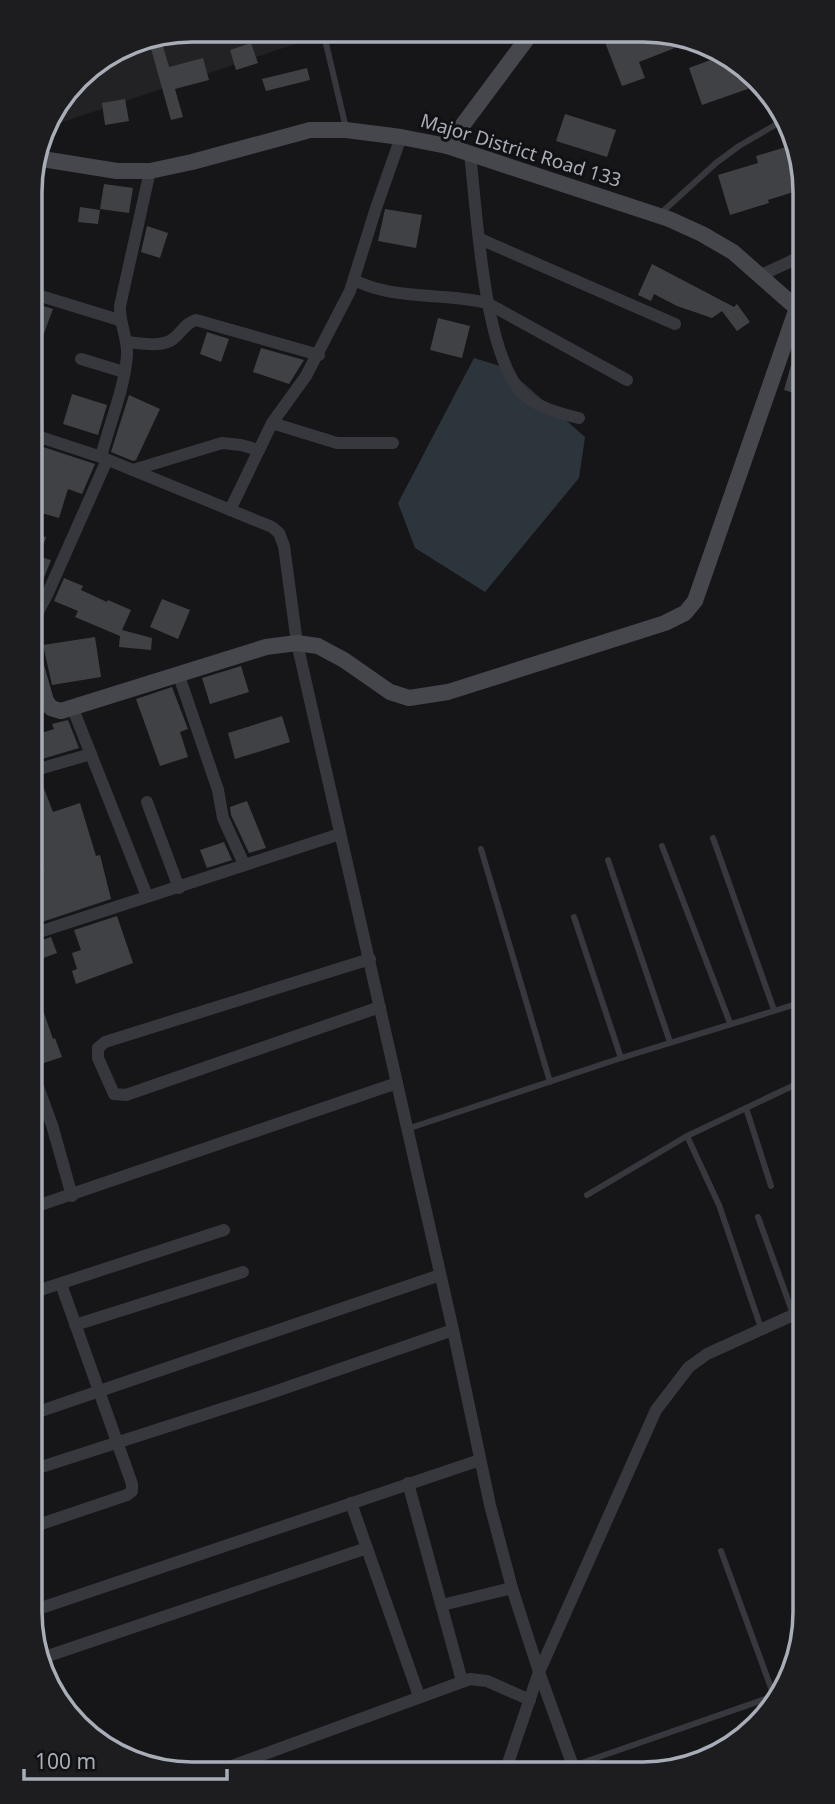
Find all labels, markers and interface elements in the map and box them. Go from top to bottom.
street label: Major District Road 133 [417,107,625,193]
scale bar [24,1738,228,1782]
text: 100 m [35,1747,96,1775]

